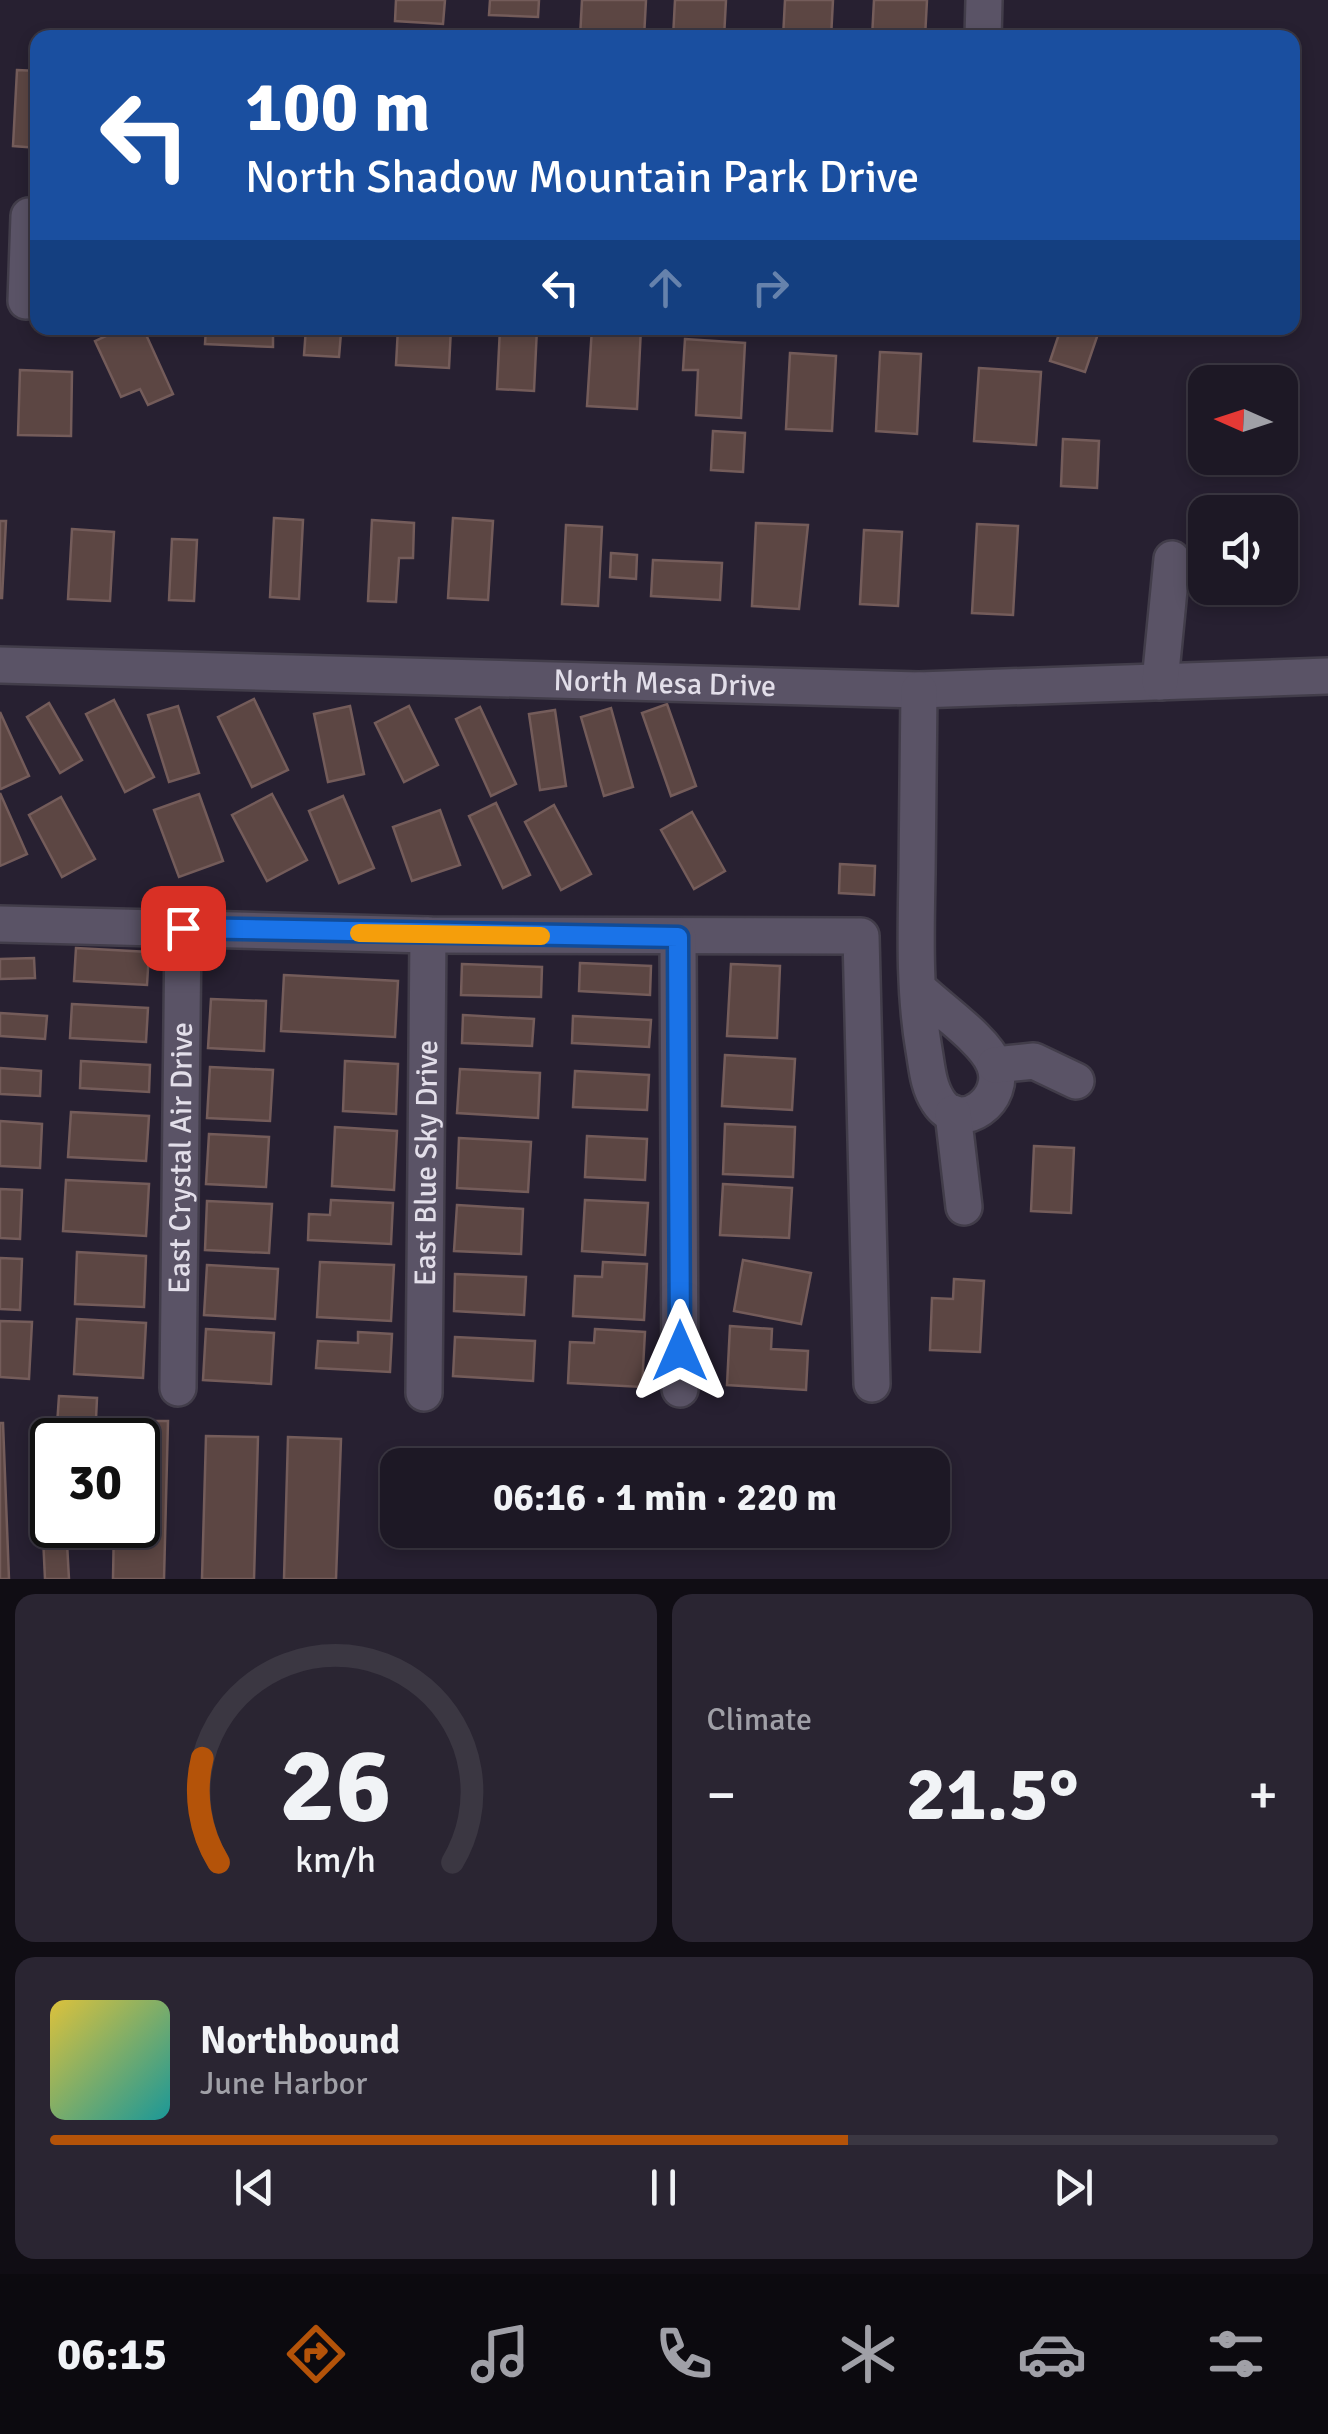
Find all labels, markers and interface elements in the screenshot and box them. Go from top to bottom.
text: 100 m [245,64,430,150]
icon: left [80,70,210,200]
text: North Shadow Mountain Park Drive [245,150,919,205]
icon: left [533,260,588,315]
icon: ahead [638,260,693,315]
icon: right [743,260,798,315]
north arrow [1188,365,1298,475]
map controls [1188,365,1298,605]
button: sound [1188,495,1298,605]
street label: North Mesa Drive [553,662,776,705]
pin [141,886,226,971]
icon: arrive [156,901,211,956]
street label: East Crystal Air Drive [161,1022,200,1294]
street label: East Blue Sky Drive [406,1040,446,1286]
position arrow [628,1299,732,1403]
speed limit sign: 30 [30,1418,160,1548]
text: 06:16 · 1 min · 220 m [493,1474,837,1521]
text: Climate [707,1700,812,1739]
text: 26 [280,1722,392,1850]
text: 21.5° [906,1748,1079,1841]
text: − [707,1761,736,1829]
text: + [1248,1761,1278,1829]
text: km/h [295,1838,376,1882]
text: Northbound [200,2017,400,2064]
text: June Harbor [200,2064,367,2103]
icon: previous [227,2160,282,2215]
icon: pause [636,2160,691,2215]
icon: next [1046,2160,1101,2215]
icon: directions [281,2319,351,2389]
icon: music [465,2319,535,2389]
icon: phone [649,2319,719,2389]
icon: climate [833,2319,903,2389]
icon: car [1017,2319,1087,2389]
icon: filters [1201,2319,1271,2389]
text: 06:15 [57,2327,167,2382]

